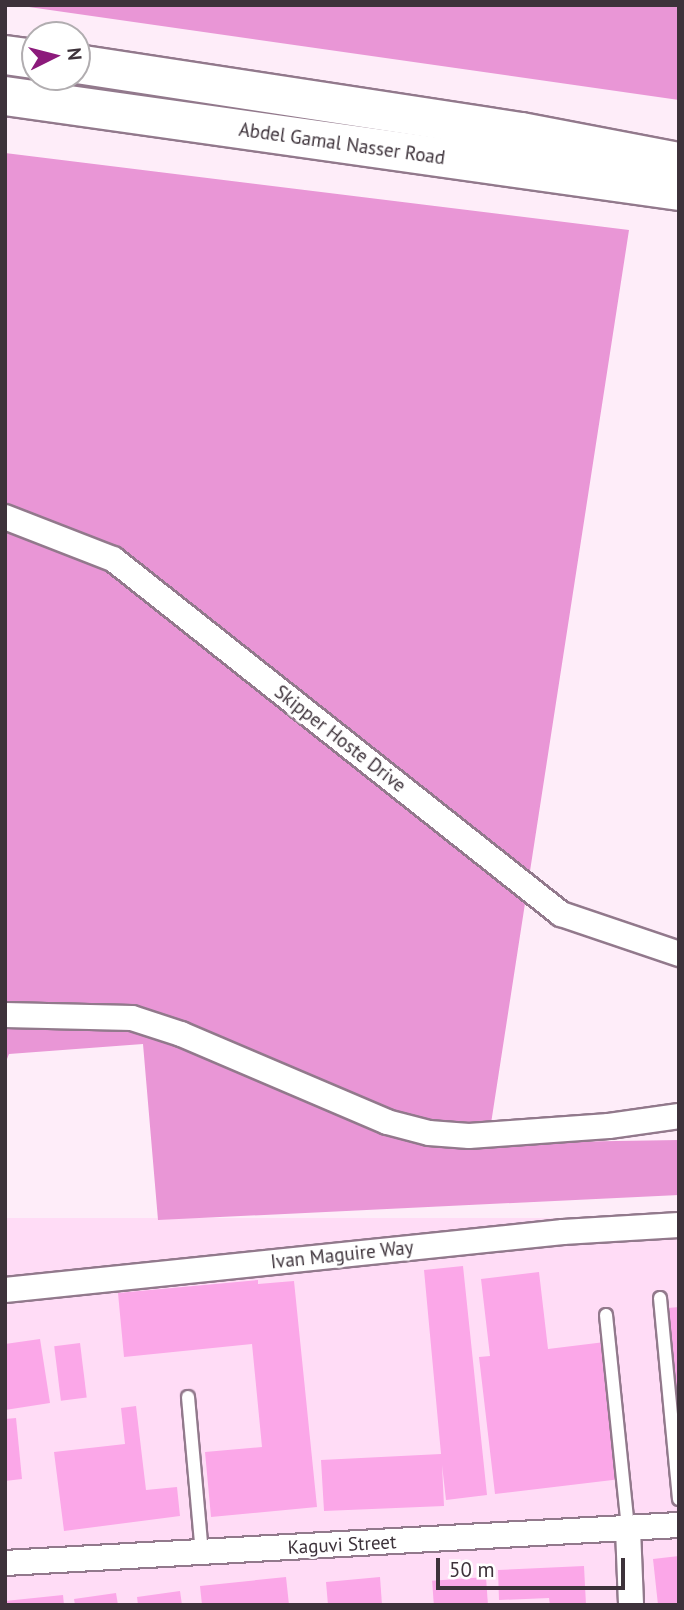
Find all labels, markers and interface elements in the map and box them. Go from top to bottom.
north arrow [21,21,91,91]
text: N [62,47,87,61]
street label: Abdel Gamal Nasser Road [237,118,447,170]
street label: Skipper Hoste Drive [270,681,410,797]
street label: Ivan Maguire Way [269,1236,415,1274]
street label: Kaguvi Street [287,1531,397,1559]
scale bar [439,1544,628,1588]
text: 50 m [449,1556,495,1583]

